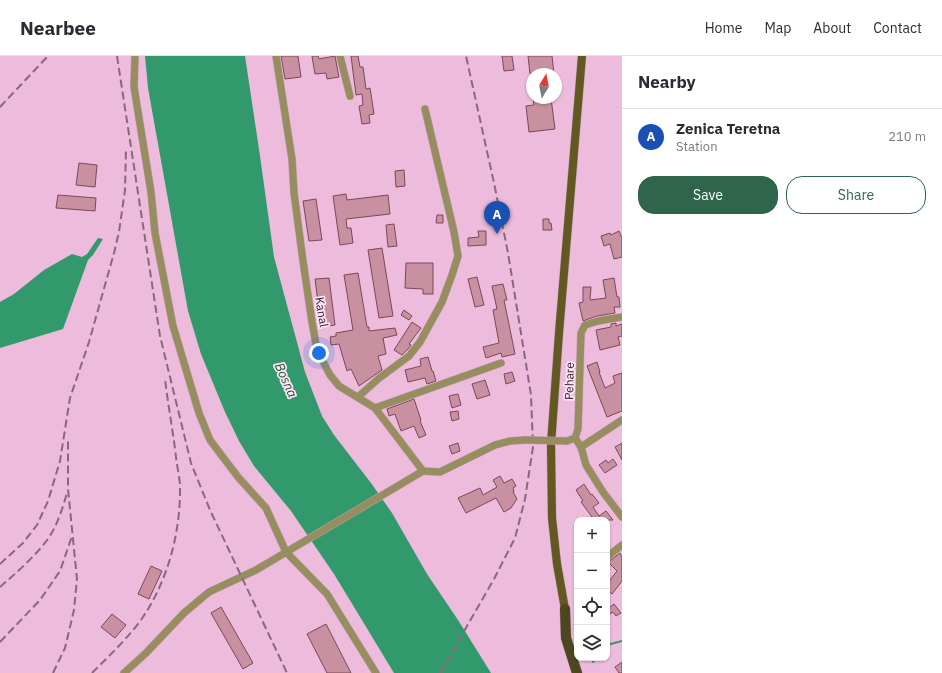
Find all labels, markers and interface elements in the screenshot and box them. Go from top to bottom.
text: Nearbee [20,16,96,40]
text: Home [705,19,742,37]
text: Map [764,19,791,37]
text: About [813,19,851,37]
text: Contact [873,19,922,37]
north arrow [526,68,562,104]
text: Nearby [638,71,696,93]
text: Zenica Teretna [676,119,780,138]
text: A [647,128,655,145]
text: 210 m [888,128,926,145]
text: Station [676,138,718,155]
button: Save [638,176,778,214]
button: Share [786,176,926,214]
pin: A [484,201,510,234]
street label: Kanal [312,296,332,328]
your location [309,343,329,363]
water label: Bosna [271,360,301,400]
street label: Pehare [561,362,577,400]
map controls [574,517,610,661]
button: + [574,517,610,553]
button: − [574,553,610,589]
button: locate [574,589,610,625]
button: layers [574,625,610,661]

